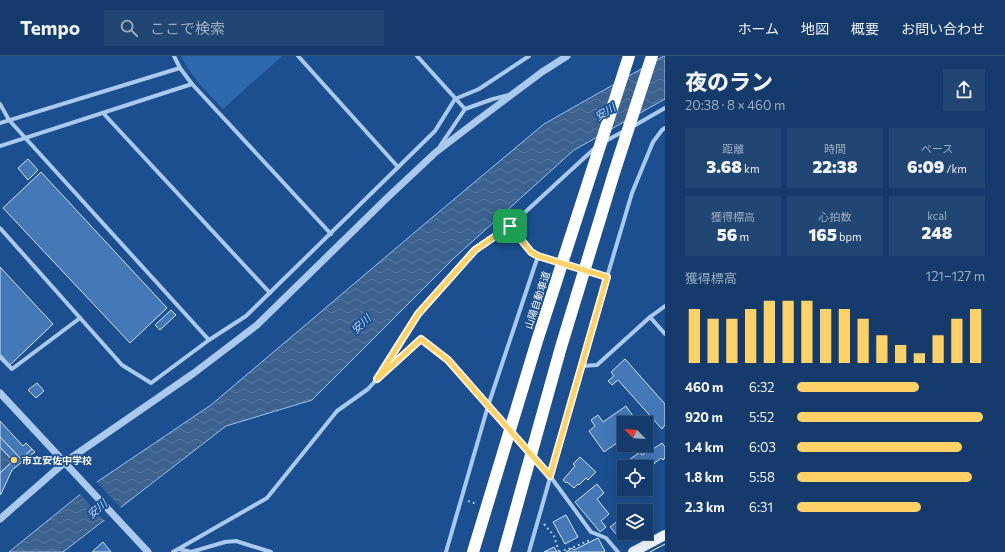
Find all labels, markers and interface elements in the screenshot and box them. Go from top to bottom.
search box [104,10,384,46]
text: Tempo [20,16,80,39]
icon: search [118,17,140,39]
text: ここで検索 [150,19,225,37]
text: ホーム [737,20,779,37]
text: 地図 [801,20,829,37]
text: 概要 [851,20,879,37]
text: お問い合わせ [901,20,985,37]
text: 夜のラン [685,68,773,95]
button: share [943,69,985,111]
text: 20:38 · 8 × 460 m [685,97,785,113]
water label: 安川 [592,100,618,123]
text: 距離 [722,142,744,155]
text: 時間 [824,142,846,155]
text: ペース [921,142,953,155]
text: 3.68 [706,156,742,177]
text: 22:38 [812,156,858,177]
text: 6:09 [907,156,944,177]
text: km [742,162,760,175]
text: /km [944,162,967,175]
pin [493,209,527,243]
text: kcal [927,209,947,222]
text: 獲得標高 [711,210,755,223]
text: 心拍数 [819,210,852,223]
icon: arrive [499,215,521,237]
text: 248 [922,222,952,243]
text: 56 [717,224,737,245]
text: 165 [808,224,837,245]
text: m [737,230,749,243]
text: bpm [837,230,862,243]
text: 121–127 m [926,268,985,284]
street label: 山陽自動車道 [522,270,552,330]
text: 獲得標高 [685,270,737,286]
water label: 安川 [348,311,374,336]
text: 460 m [685,379,723,395]
text: 6:32 [749,379,775,395]
text: 920 m [685,409,723,425]
text: 5:52 [749,409,774,425]
north arrow [617,416,653,452]
map controls [617,416,653,540]
text: 1.4 km [685,439,724,455]
text: 6:03 [749,439,776,455]
place label: 市立安佐中学校 [22,454,92,466]
marker: 市立安佐中学校 [9,455,19,465]
button: locate [617,460,653,496]
text: 1.8 km [685,469,723,485]
text: 5:58 [749,469,775,485]
water label: 安川 [84,496,110,521]
text: 2.3 km [685,499,725,515]
text: 6:31 [749,499,773,515]
button: layers [617,504,653,540]

